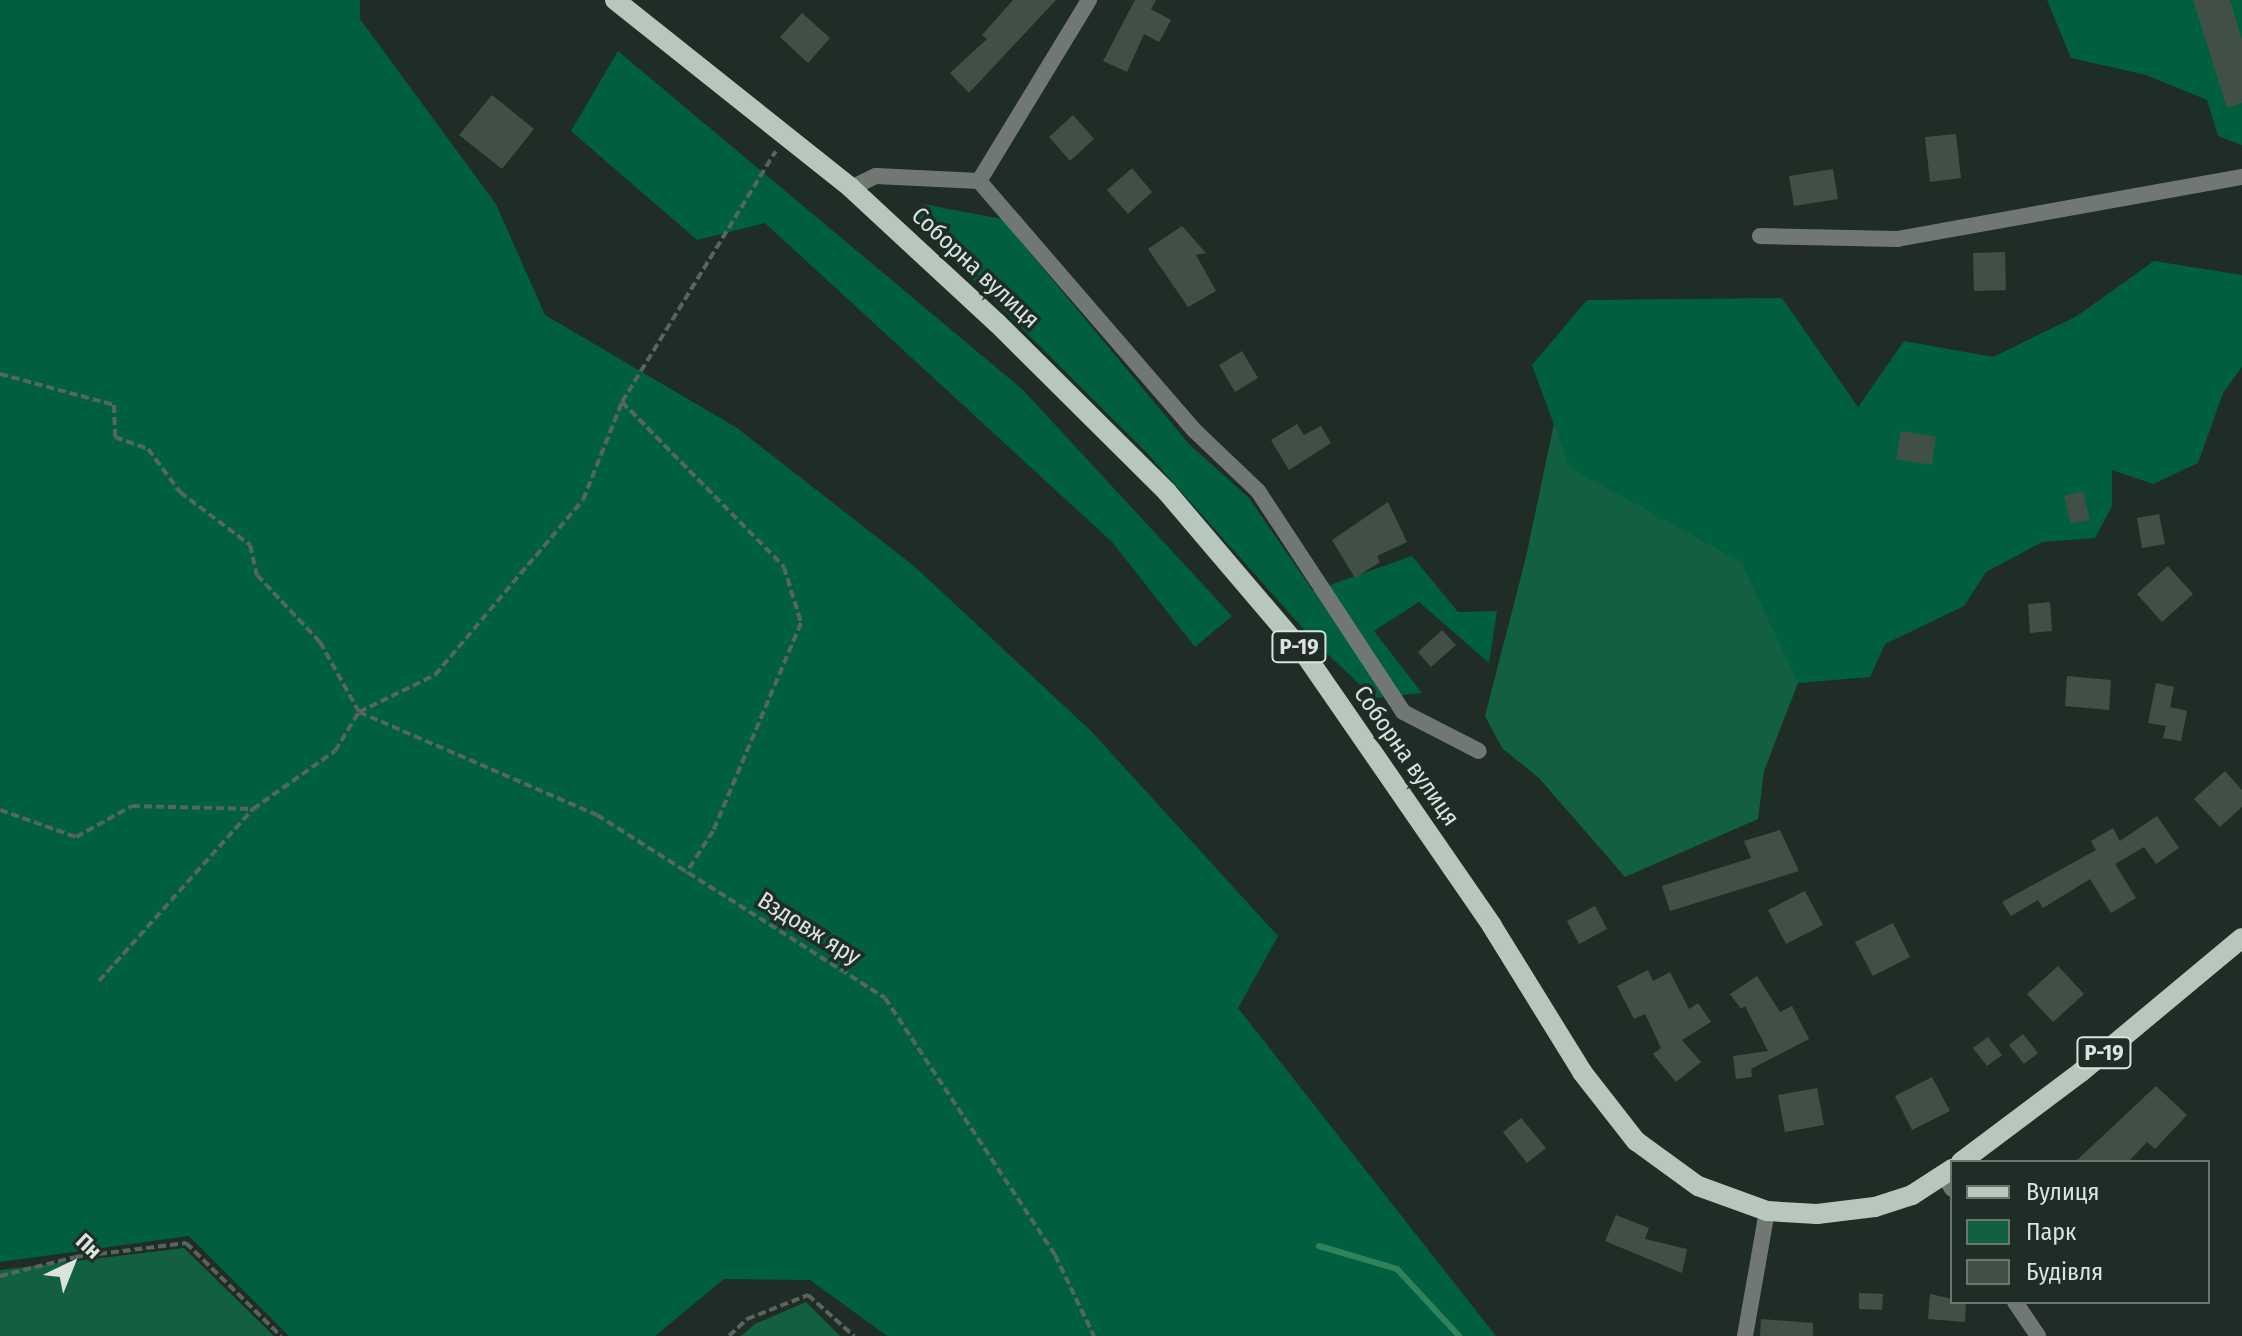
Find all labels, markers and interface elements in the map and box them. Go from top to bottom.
street label: Соборна вулиця [905,201,1045,335]
road number: Р-19 [1271,629,1327,665]
street label: Соборна вулиця [1347,680,1465,832]
street label: Вздовж яру [752,886,866,972]
road number: Р-19 [2076,1035,2132,1071]
legend [1950,1160,2210,1304]
text: Вулиця [2026,1178,2099,1206]
text: Парк [2026,1218,2076,1246]
north arrow [32,1224,112,1304]
text: Пн [70,1228,107,1264]
text: Будівля [2026,1258,2103,1286]

